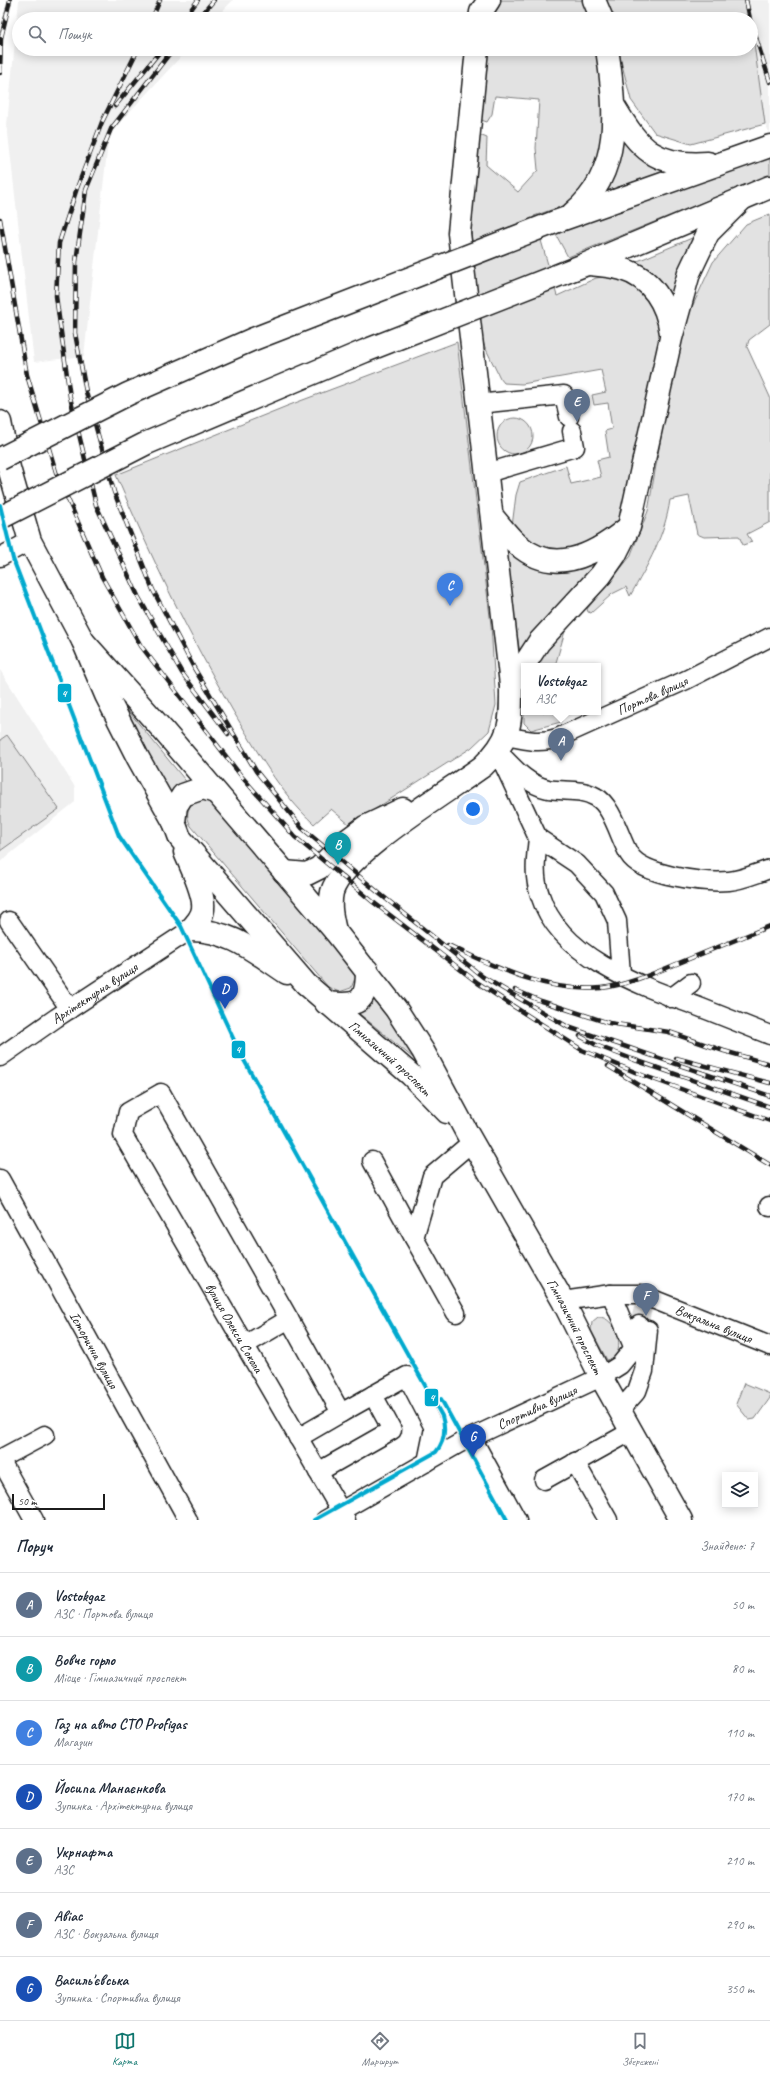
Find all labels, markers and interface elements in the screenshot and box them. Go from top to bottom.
search box [12,12,758,56]
icon: search [26,23,48,45]
text: Пошук [58,25,91,44]
pin: E [564,389,590,422]
pin: C [437,573,463,606]
popup [521,663,601,715]
text: Vostokgaz [536,672,586,691]
street label: Портова вулиця [614,672,691,719]
line badge: 4 [57,683,72,703]
text: 4 [62,686,69,700]
text: АЗС [536,691,556,707]
pin: A [548,728,574,761]
your location [463,799,483,819]
pin: B [325,832,351,865]
street label: Архітектурна вулиця [48,958,142,1028]
pin: D [212,976,238,1009]
street label: Гімназичний проспект [345,1017,436,1101]
line badge: 4 [231,1040,246,1059]
text: 4 [236,1042,243,1056]
street label: Гімназичний проспект [543,1276,607,1378]
street label: вулиця Олекси Сокола [201,1280,267,1377]
pin: F [633,1283,659,1316]
street label: Вокзальна вулиця [673,1301,756,1347]
street label: Історична вулиця [66,1309,122,1392]
street label: Спортивна вулиця [494,1381,580,1433]
line badge: 4 [424,1388,439,1407]
text: 4 [430,1390,437,1404]
pin: G [460,1424,486,1457]
map controls [722,1472,758,1508]
button: layers [722,1472,758,1508]
scale bar [12,1492,105,1511]
text: 50 m [18,1494,37,1508]
text: Поруч [16,1536,52,1557]
text: Знайдено: 7 [700,1538,754,1554]
text: Vostokgaz [54,1587,104,1606]
text: A [26,1597,32,1613]
text: 50 m [732,1597,754,1613]
text: АЗС · Портова вулиця [54,1606,152,1622]
text: Вовче горло [54,1651,115,1670]
text: B [26,1661,32,1677]
text: 80 m [732,1661,754,1677]
text: Місце · Гімназичний проспект [54,1670,186,1686]
text: Газ на авто СТО Profigas [54,1715,186,1734]
text: C [26,1725,32,1741]
text: 110 m [726,1725,754,1741]
text: Магазин [54,1734,92,1750]
text: Йосипа Манаєнкова [54,1779,165,1798]
text: D [25,1789,33,1805]
text: 170 m [726,1789,754,1805]
text: Зупинка · Архітектурна вулиця [54,1798,192,1814]
text: Укрнафта [54,1843,112,1862]
text: E [26,1853,32,1869]
text: 210 m [726,1853,754,1869]
text: АЗС [54,1862,74,1878]
text: Авіас [54,1907,82,1926]
text: F [26,1917,32,1933]
text: 290 m [726,1917,754,1933]
text: АЗС · Вокзальна вулиця [54,1926,158,1942]
text: Василь'євська [54,1971,128,1990]
text: G [26,1981,32,1997]
text: 350 m [726,1981,754,1997]
text: Зупинка · Спортивна вулиця [54,1990,180,2006]
tab: Карта [112,2030,137,2068]
tab: Маршрут [362,2030,398,2068]
tab: Збережені [622,2030,658,2068]

